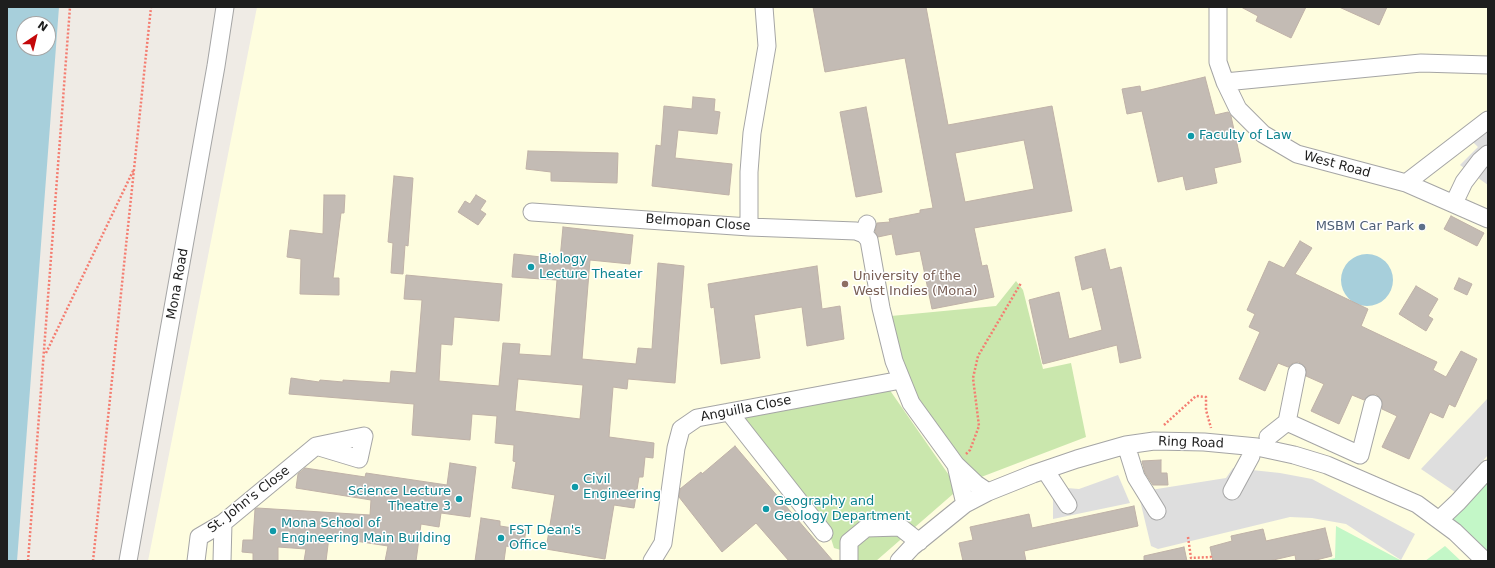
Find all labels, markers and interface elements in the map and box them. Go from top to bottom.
north arrow [16,16,56,56]
text: N [35,19,50,35]
place label: Faculty of Law [1199,128,1292,144]
marker: Faculty of Law [1186,131,1196,141]
street label: West Road [1302,149,1372,181]
street label: Belmopan Close [645,212,751,234]
place label: MSBM Car Park [1316,219,1414,235]
marker: MSBM Car Park [1417,222,1427,232]
street label: Mona Road [164,247,192,321]
place label: Biology Lecture Theater [539,252,642,283]
marker: Biology Lecture Theater [526,262,536,272]
place label: University of the West Indies (Mona) [853,269,977,300]
marker: University of the West Indies (Mona) [840,279,850,289]
street label: Anguilla Close [699,393,793,425]
street label: Ring Road [1158,434,1224,452]
street label: St. John's Close [205,463,293,537]
place label: Civil Engineering [583,472,661,503]
marker: Civil Engineering [570,482,580,492]
place label: Science Lecture Theatre 3 [348,484,451,515]
marker: Science Lecture Theatre 3 [454,494,464,504]
place label: Geography and Geology Department [774,494,910,525]
marker: Geography and Geology Department [761,504,771,514]
place label: Mona School of Engineering Main Building [281,516,451,547]
place label: FST Dean's Office [509,523,581,554]
marker: Mona School of Engineering Main Building [268,526,278,536]
marker: FST Dean's Office [496,533,506,543]

